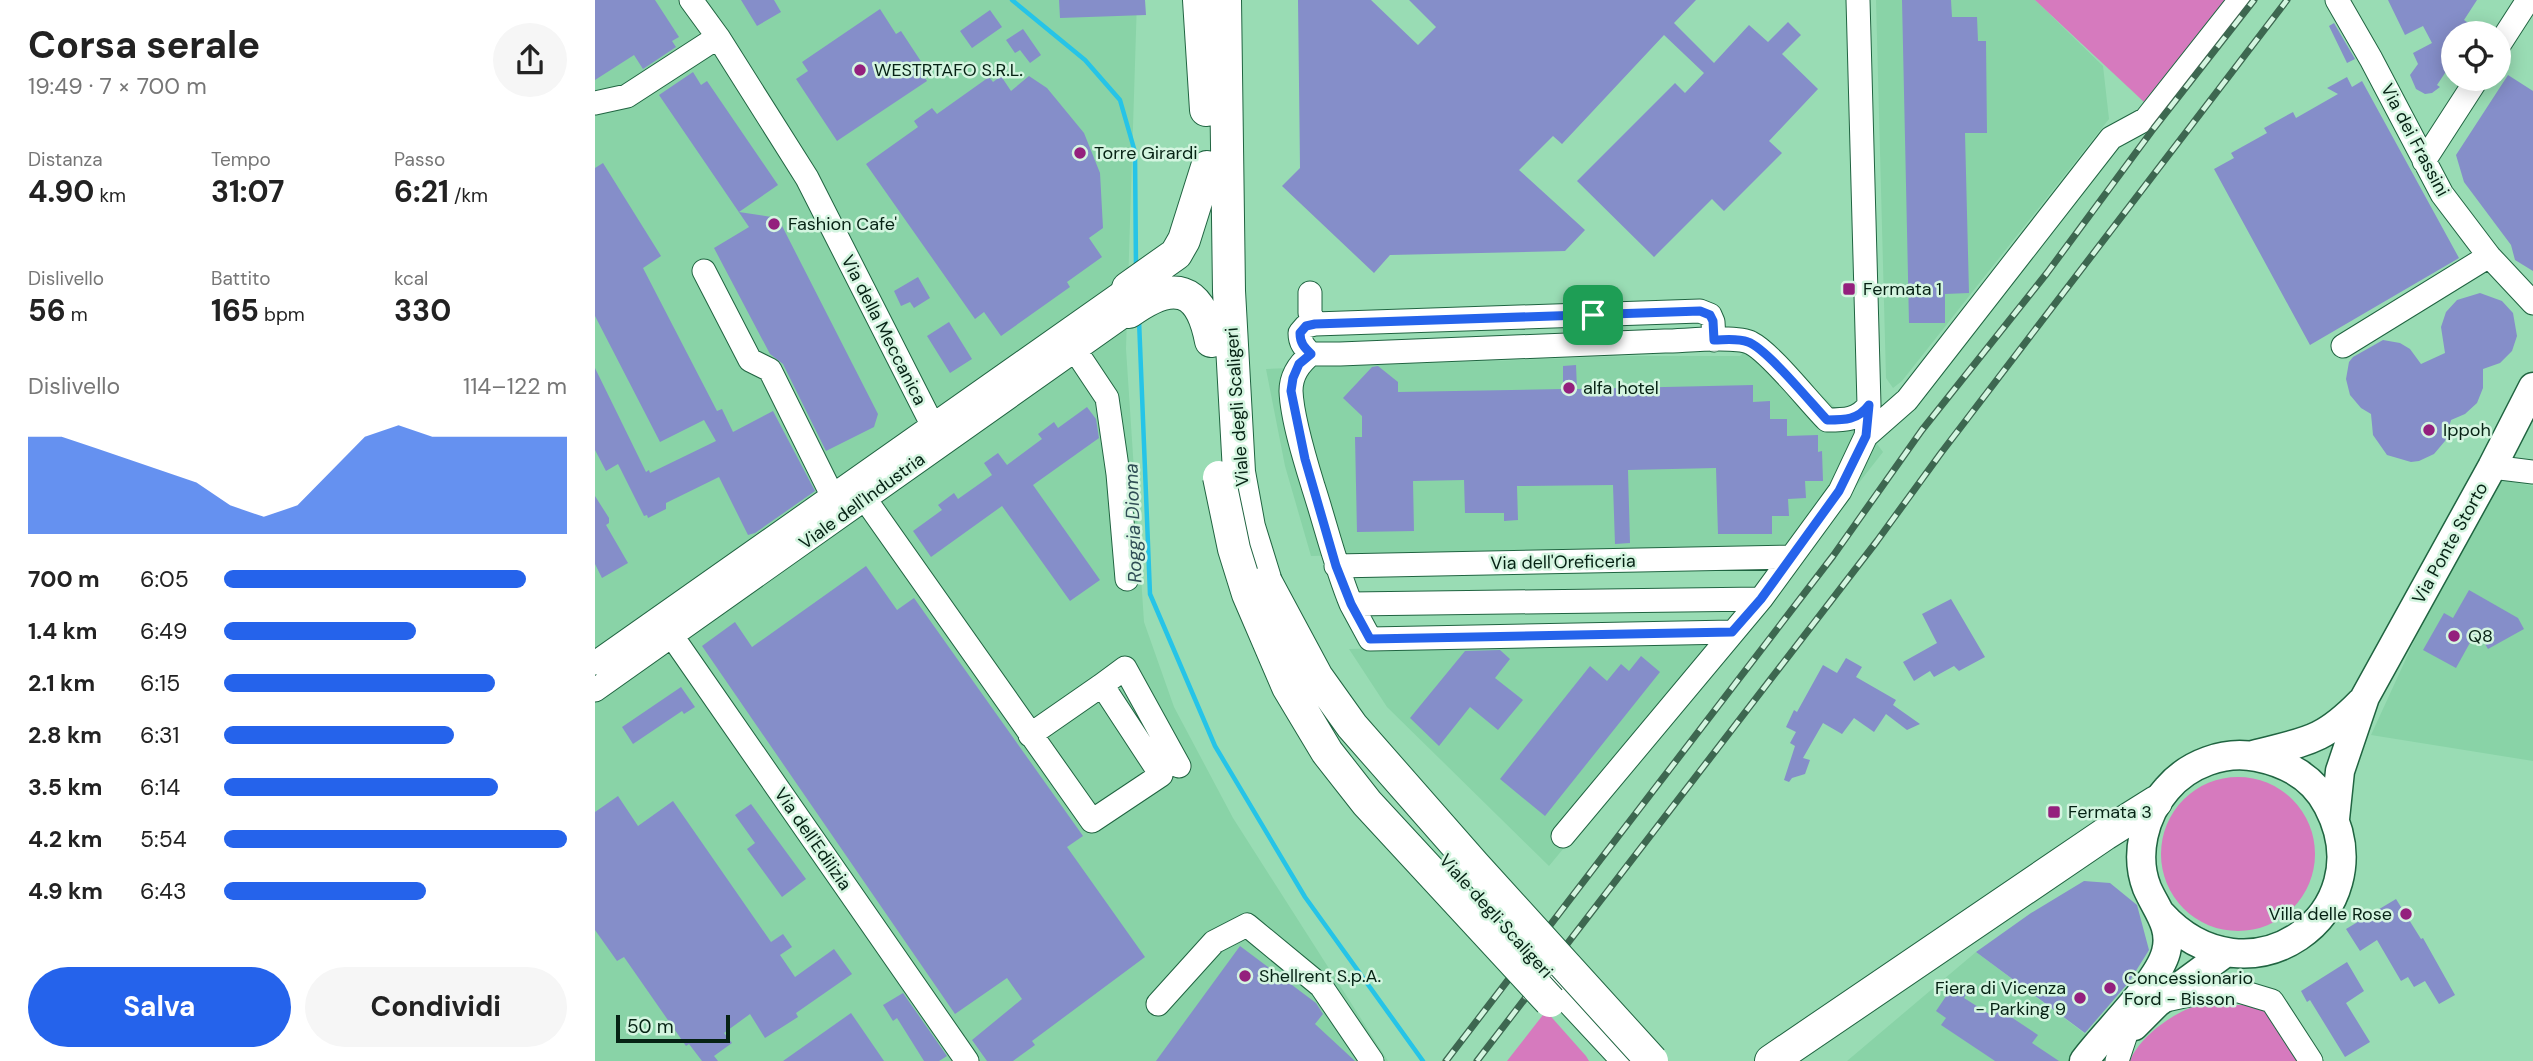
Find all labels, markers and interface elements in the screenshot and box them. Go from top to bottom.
text: Corsa serale [28,20,260,70]
map controls [2441,21,2511,91]
button: locate [2441,21,2511,91]
button: share [493,23,567,97]
place label: WESTRTAFO S.R.L. [874,58,1023,82]
marker: WESTRTAFO S.R.L. [852,62,868,78]
text: 19:49 · 7 × 700 m [28,71,207,101]
street label: Via dei Frassini [2375,79,2455,201]
place label: Torre Girardi [1094,141,1197,165]
marker: Torre Girardi [1072,145,1088,161]
text: Distanza [28,147,102,172]
text: Tempo [211,147,271,172]
text: Passo [394,147,445,172]
text: 4.90 [28,172,94,211]
text: 31:07 [211,172,284,211]
text: 6:21 [394,172,449,211]
text: km [94,183,126,208]
text: /km [449,183,488,208]
place label: Fashion Cafe' [788,212,897,236]
marker: Fashion Cafe' [766,216,782,232]
street label: Via della Meccanica [836,251,932,409]
text: Dislivello [28,266,104,291]
text: Battito [211,266,270,291]
text: kcal [394,266,428,291]
place label: Fermata 1 [1863,277,1942,301]
marker: Fermata 1 [1841,281,1857,297]
pin [1563,285,1623,345]
text: 56 [28,291,66,330]
text: 165 [211,291,259,330]
text: 330 [394,291,451,330]
icon: arrive [1574,296,1612,334]
text: m [66,302,88,327]
text: bpm [259,302,305,327]
street label: Viale degli Scaligeri [1219,327,1255,487]
text: Dislivello [28,371,120,401]
text: 114–122 m [463,371,567,401]
place label: alfa hotel [1583,376,1659,400]
marker: alfa hotel [1561,380,1577,396]
place label: Ippoh [2443,418,2491,442]
marker: Ippoh [2421,422,2437,438]
street label: Viale dell'Industria [794,447,930,555]
water label: Roggia Dioma [1118,463,1148,583]
street label: Via Ponte Storto [2407,478,2493,608]
street label: Via dell'Oreficeria [1490,549,1636,575]
text: 700 m [28,564,100,594]
text: 6:05 [140,564,189,594]
text: 1.4 km [28,616,97,646]
text: 6:49 [140,616,188,646]
place label: Q8 [2468,624,2493,648]
marker: Q8 [2446,628,2462,644]
text: 2.1 km [28,668,95,698]
text: 6:15 [140,668,180,698]
text: 2.8 km [28,720,102,750]
text: 6:31 [140,720,179,750]
text: 3.5 km [28,772,102,802]
text: 6:14 [140,772,180,802]
street label: Via dell'Edilizia [769,783,857,895]
place label: Fermata 3 [2068,800,2152,824]
marker: Fermata 3 [2046,804,2062,820]
text: 4.2 km [28,824,102,854]
text: 5:54 [140,824,187,854]
street label: Viale degli Scaligeri [1434,849,1558,983]
text: 4.9 km [28,876,103,906]
text: 6:43 [140,876,187,906]
place label: Villa delle Rose [2268,902,2392,926]
marker: Villa delle Rose [2398,906,2414,922]
place label: Shellrent S.p.A. [1259,964,1381,988]
place label: Concessionario Ford - Bisson [2124,966,2253,1011]
button: Salva [28,967,291,1047]
button: Condividi [305,967,567,1047]
marker: Shellrent S.p.A. [1237,968,1253,984]
place label: Fiera di Vicenza - Parking 9 [1935,976,2066,1021]
marker: Concessionario Ford - Bisson [2102,980,2118,996]
marker: Fiera di Vicenza - Parking 9 [2072,990,2088,1006]
scale bar [616,1012,730,1044]
text: 50 m [627,1014,674,1039]

